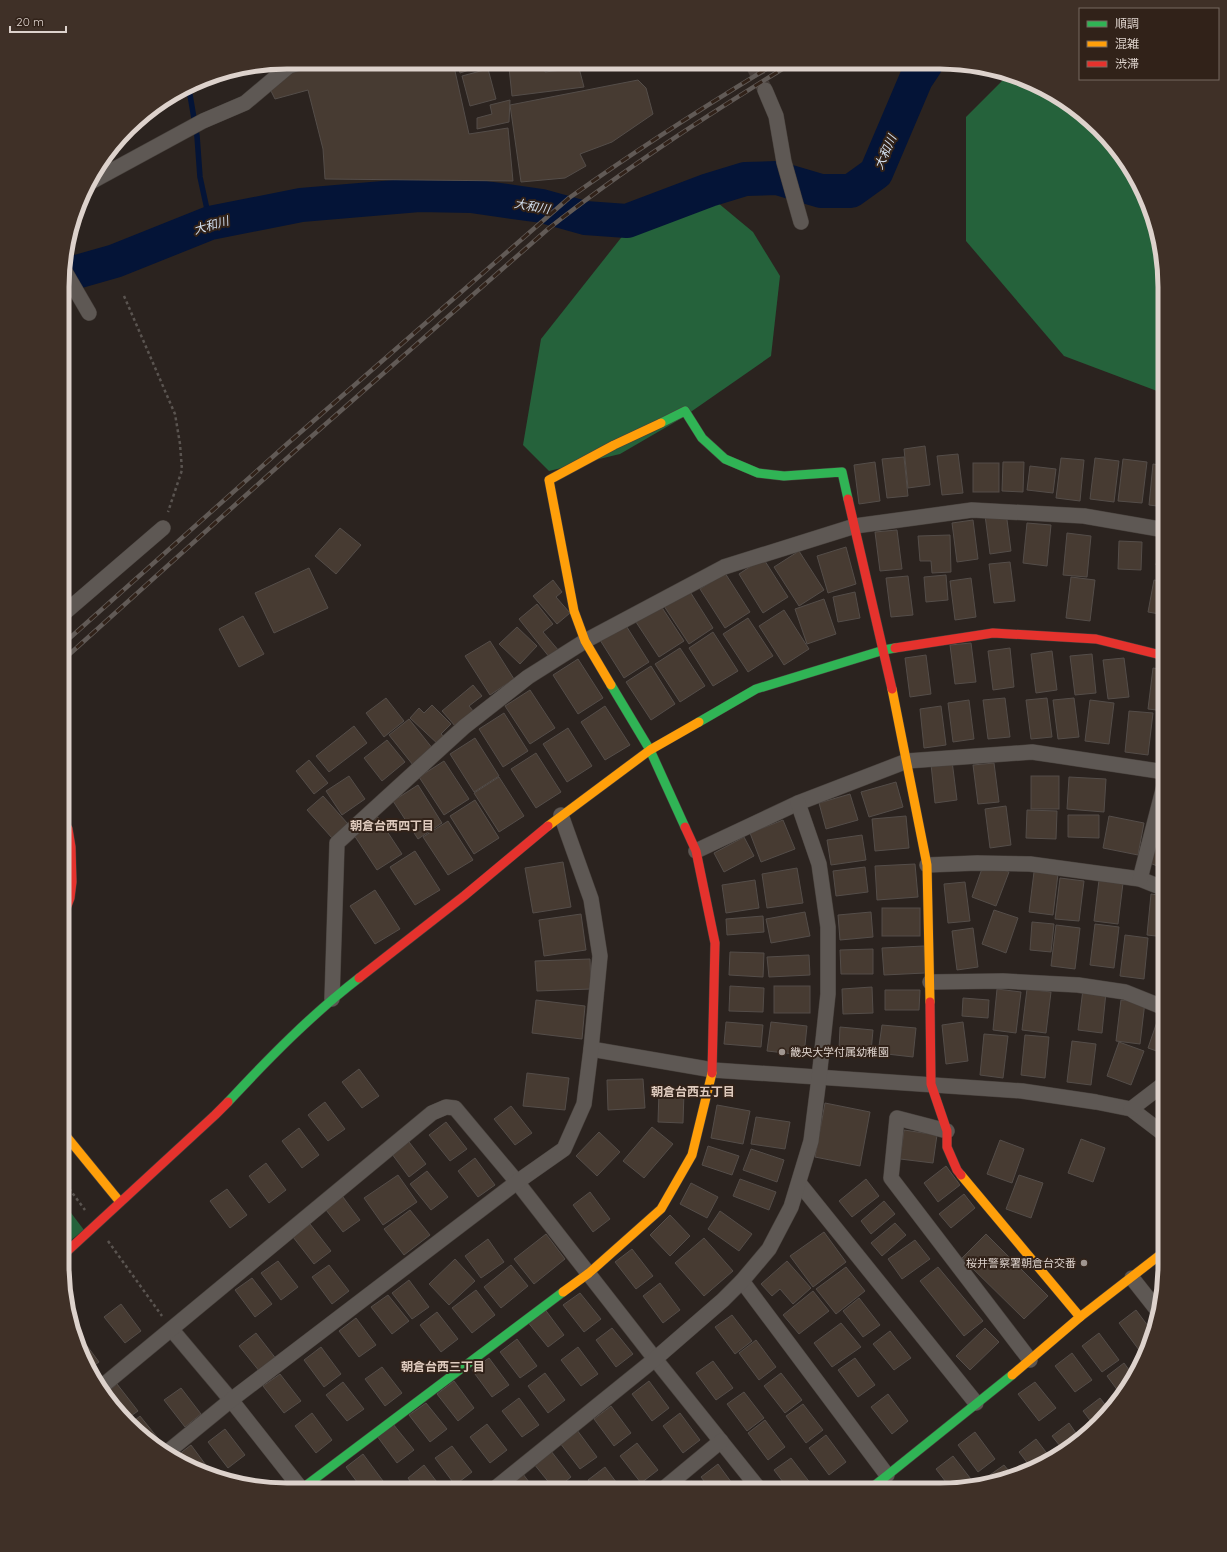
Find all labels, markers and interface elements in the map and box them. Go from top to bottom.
scale bar [10,8,66,34]
legend [1079,8,1219,80]
text: 20 m [16,14,44,29]
text: 順調 [1115,16,1139,31]
text: 混雑 [1115,36,1139,51]
text: 渋滞 [1115,56,1139,71]
water label: 大和川 [871,131,900,172]
water label: 大和川 [513,195,553,217]
water label: 大和川 [192,212,232,237]
district label: 朝倉台西四丁目 [350,818,434,833]
place label: 畿央大学付属幼稚園 [790,1045,889,1059]
marker: 畿央大学付属幼稚園 [777,1047,787,1057]
district label: 朝倉台西五丁目 [651,1084,735,1099]
place label: 桜井警察署朝倉台交番 [966,1256,1076,1270]
marker: 桜井警察署朝倉台交番 [1079,1258,1089,1268]
district label: 朝倉台西三丁目 [401,1359,485,1374]

